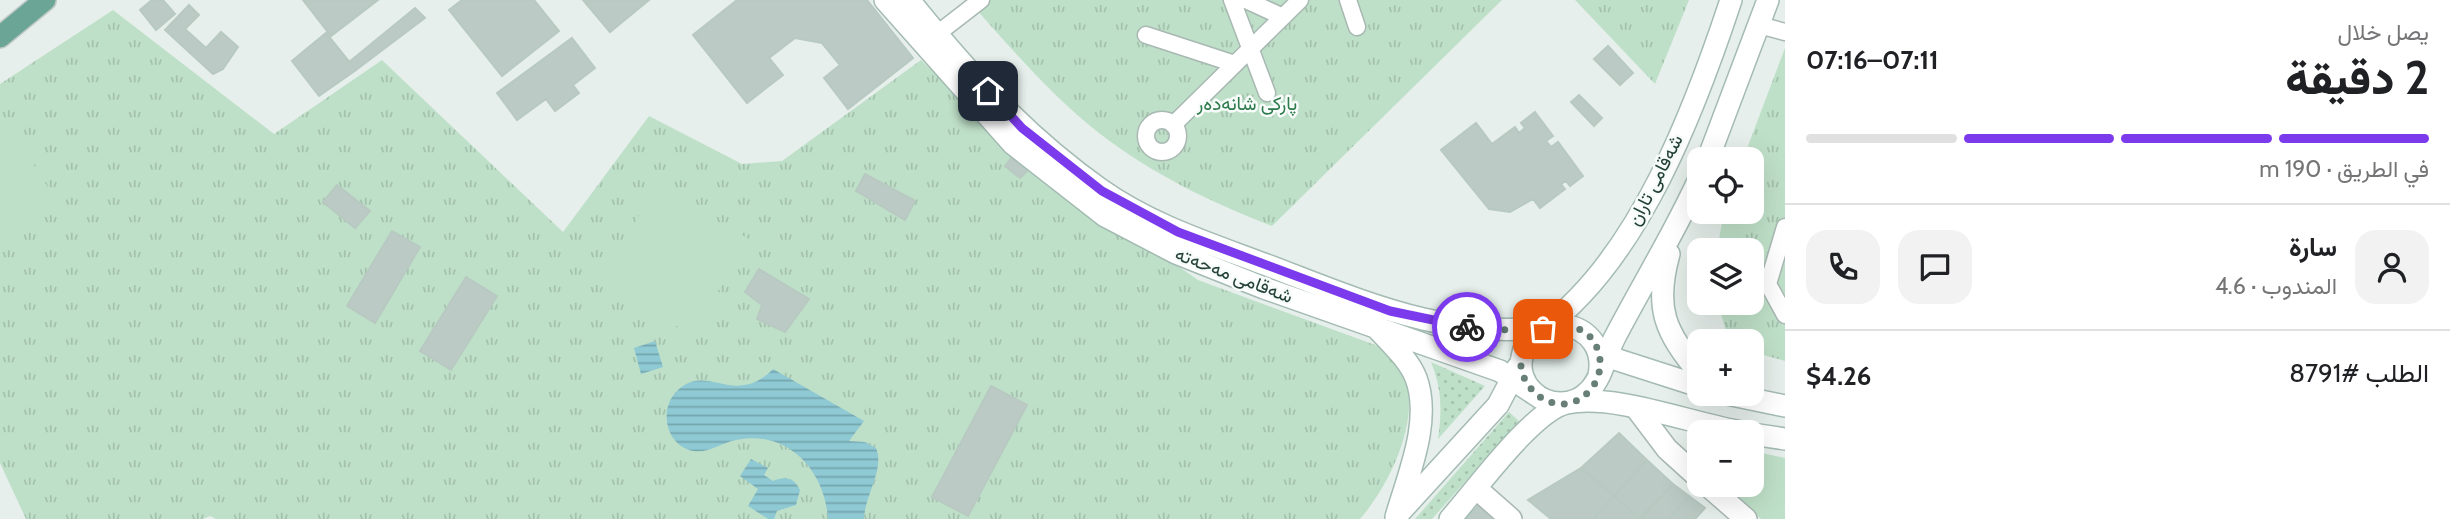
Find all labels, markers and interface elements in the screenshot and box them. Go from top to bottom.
text: يصل خلال [2337,18,2429,46]
text: 07:11–07:16 [1806,44,1939,76]
text: 2 دقيقة [2285,50,2429,106]
pin [958,61,1018,121]
icon: home [969,72,1007,110]
park label: پارکی شانەدەر [1196,92,1297,117]
street label: شەقامی تاران [1622,131,1688,229]
map controls [1687,147,1764,497]
button: locate [1687,147,1764,224]
text: في الطريق · 190 m [2259,155,2429,183]
button: phone [1806,230,1880,304]
button: chat [1898,230,1972,304]
button: person [2355,230,2429,304]
text: سارة [2289,231,2337,263]
button: layers [1687,238,1764,315]
street label: شەقامی مەحەتە [1172,242,1296,308]
text: المندوب · 4.6 [2215,272,2337,300]
courier [1432,292,1502,362]
pin [1513,299,1573,359]
icon: bike [1448,308,1486,346]
icon: bag [1524,310,1562,348]
button: + [1687,329,1764,406]
text: الطلب #8791 [2289,357,2429,389]
text: $4.26 [1806,360,1871,392]
button: − [1687,420,1764,497]

